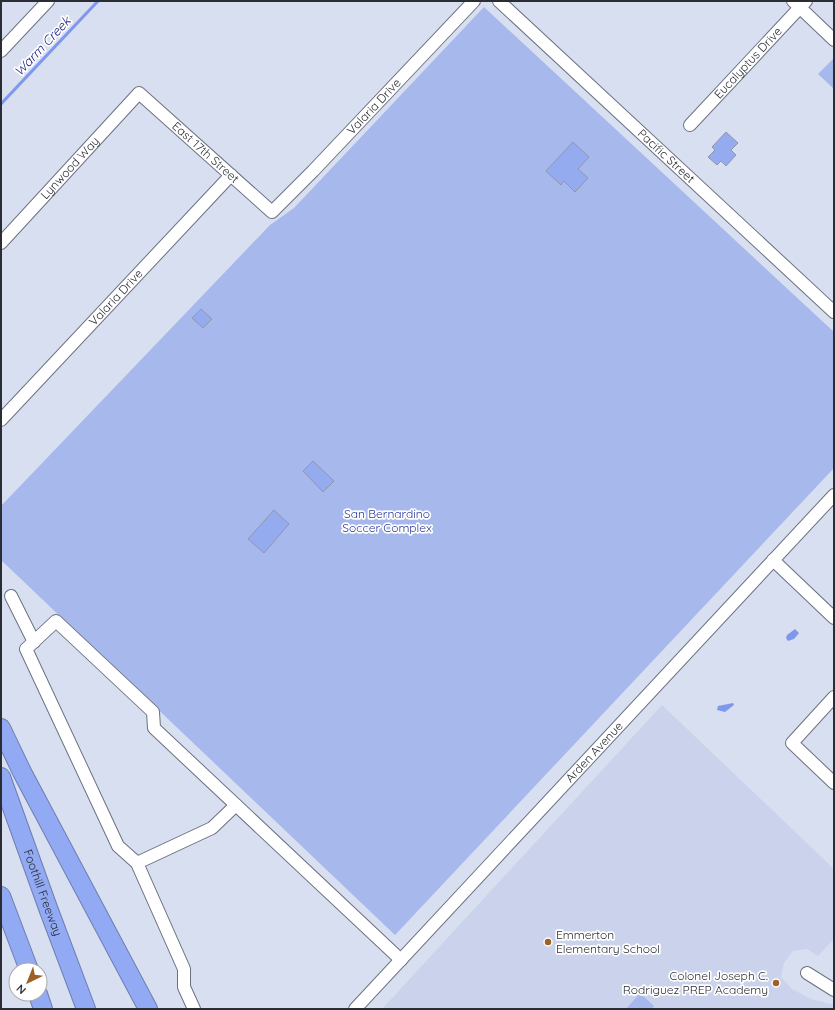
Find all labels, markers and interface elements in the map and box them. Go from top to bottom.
water label: Warm Creek [10,12,74,79]
street label: Eucalyptus Drive [711,24,785,101]
street label: Valaria Drive [344,75,404,137]
street label: East 17th Street [169,118,242,186]
street label: Pacific Street [635,126,698,186]
street label: Lynwood Way [37,133,102,202]
street label: Valaria Drive [86,266,146,328]
park label: San Bernardino Soccer Complex [342,506,432,535]
street label: Arden Avenue [562,718,626,785]
street label: Foothill Freeway [21,847,66,938]
place label: Emmerton Elementary School [556,927,660,956]
marker: Emmerton Elementary School [543,937,553,947]
north arrow [8,962,48,1002]
place label: Colonel Joseph C. Rodriguez PREP Academy [623,968,768,997]
marker: Colonel Joseph C. Rodriguez PREP Academy [771,978,781,988]
text: N [13,981,29,997]

